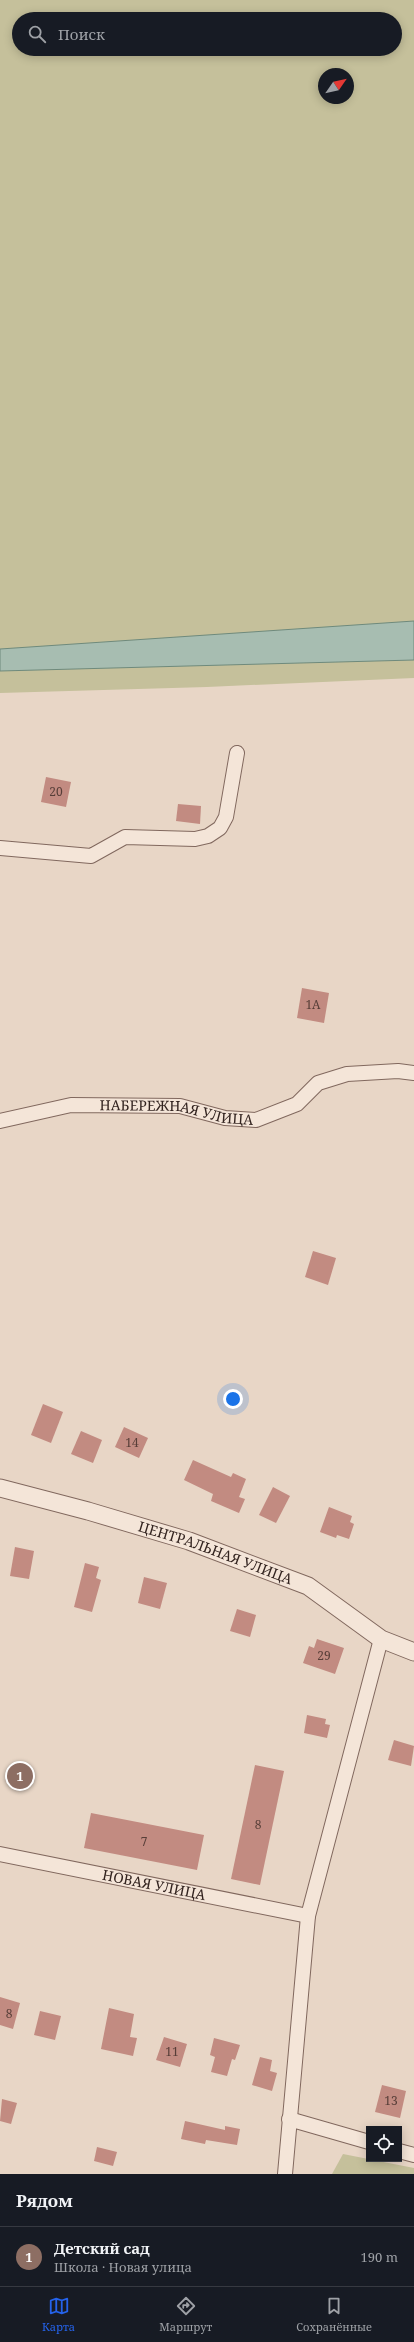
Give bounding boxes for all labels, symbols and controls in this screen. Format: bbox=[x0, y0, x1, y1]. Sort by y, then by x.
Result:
search box bbox=[12, 12, 402, 56]
icon: search bbox=[26, 23, 48, 45]
text: Поиск bbox=[58, 24, 105, 44]
north arrow bbox=[318, 68, 354, 104]
house number: 20 bbox=[49, 783, 63, 800]
house number: 1А bbox=[305, 996, 321, 1013]
street label: НАБЕРЕЖНАЯ УЛИЦА bbox=[100, 1095, 254, 1129]
your location bbox=[223, 1389, 243, 1409]
house number: 14 bbox=[125, 1434, 139, 1451]
street label: ЦЕНТРАЛЬНАЯ УЛИЦА bbox=[136, 1516, 296, 1588]
house number: 29 bbox=[317, 1647, 331, 1664]
pin: 1 bbox=[7, 1761, 33, 1791]
house number: 8 bbox=[255, 1816, 262, 1833]
house number: 7 bbox=[141, 1833, 148, 1850]
street label: НОВАЯ УЛИЦА bbox=[101, 1865, 207, 1904]
house number: 8 bbox=[6, 2005, 13, 2022]
house number: 11 bbox=[165, 2043, 179, 2060]
house number: 13 bbox=[384, 2092, 398, 2109]
map controls bbox=[366, 2126, 402, 2162]
button: locate bbox=[366, 2126, 402, 2162]
text: Рядом bbox=[16, 2189, 73, 2212]
text: Детский сад bbox=[54, 2238, 150, 2258]
text: 1 bbox=[25, 2248, 33, 2266]
text: 190 m bbox=[361, 2248, 398, 2266]
text: Школа · Новая улица bbox=[54, 2258, 192, 2276]
tab: Карта bbox=[42, 2295, 75, 2334]
tab: Маршрут bbox=[159, 2295, 212, 2334]
tab: Сохранённые bbox=[296, 2295, 372, 2334]

